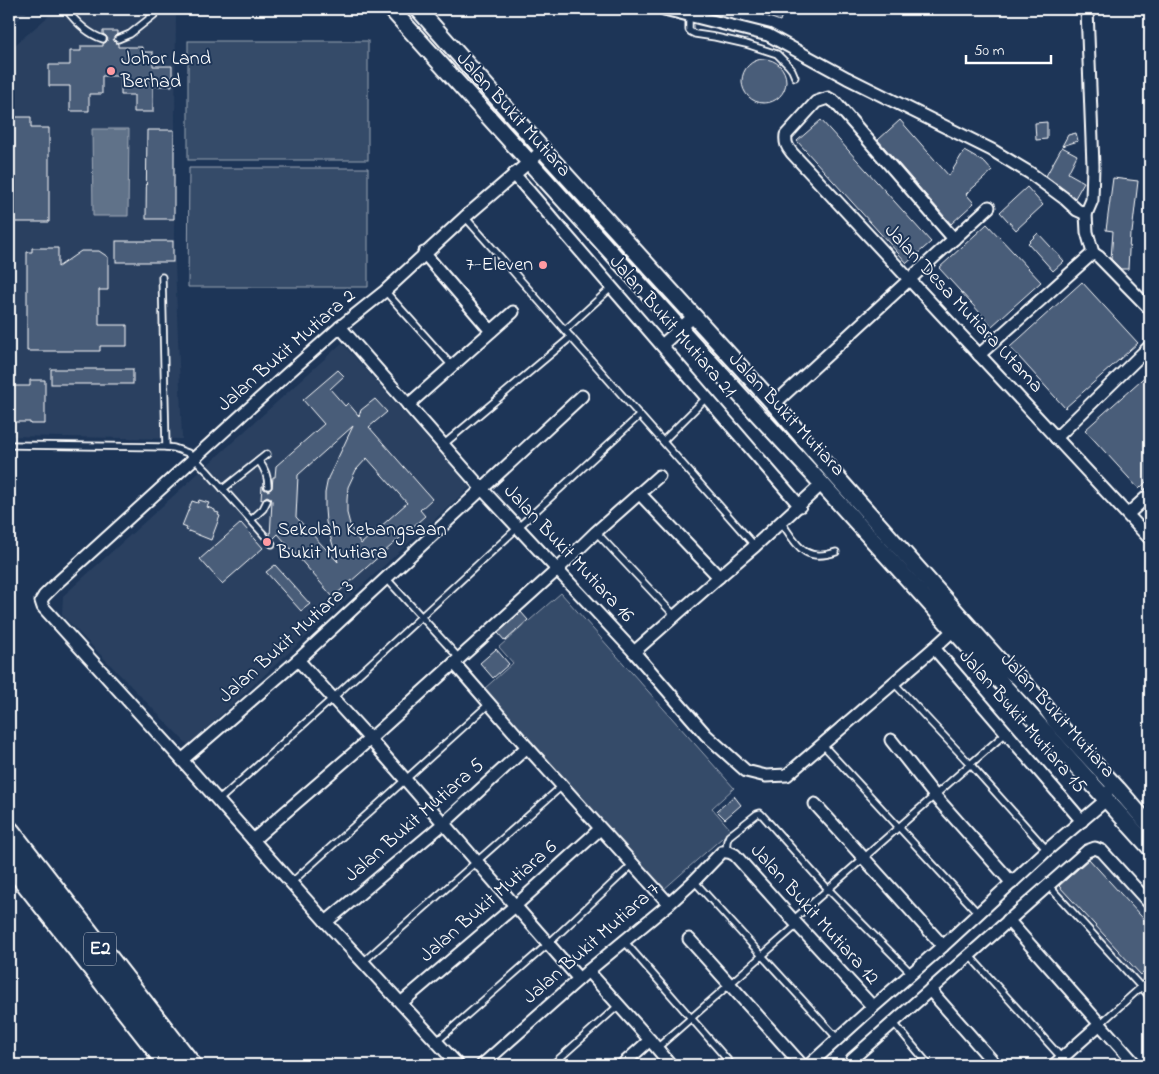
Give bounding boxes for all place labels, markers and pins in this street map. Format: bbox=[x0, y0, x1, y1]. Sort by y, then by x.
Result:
place label: Johor Land Berhad bbox=[120, 45, 211, 97]
marker: Johor Land Berhad bbox=[105, 65, 117, 77]
place label: 7-Eleven bbox=[466, 251, 533, 280]
marker: 7-Eleven bbox=[537, 259, 549, 271]
place label: Sekolah Kebangsaan Bukit Mutiara bbox=[276, 516, 447, 568]
marker: Sekolah Kebangsaan Bukit Mutiara bbox=[261, 536, 273, 548]

